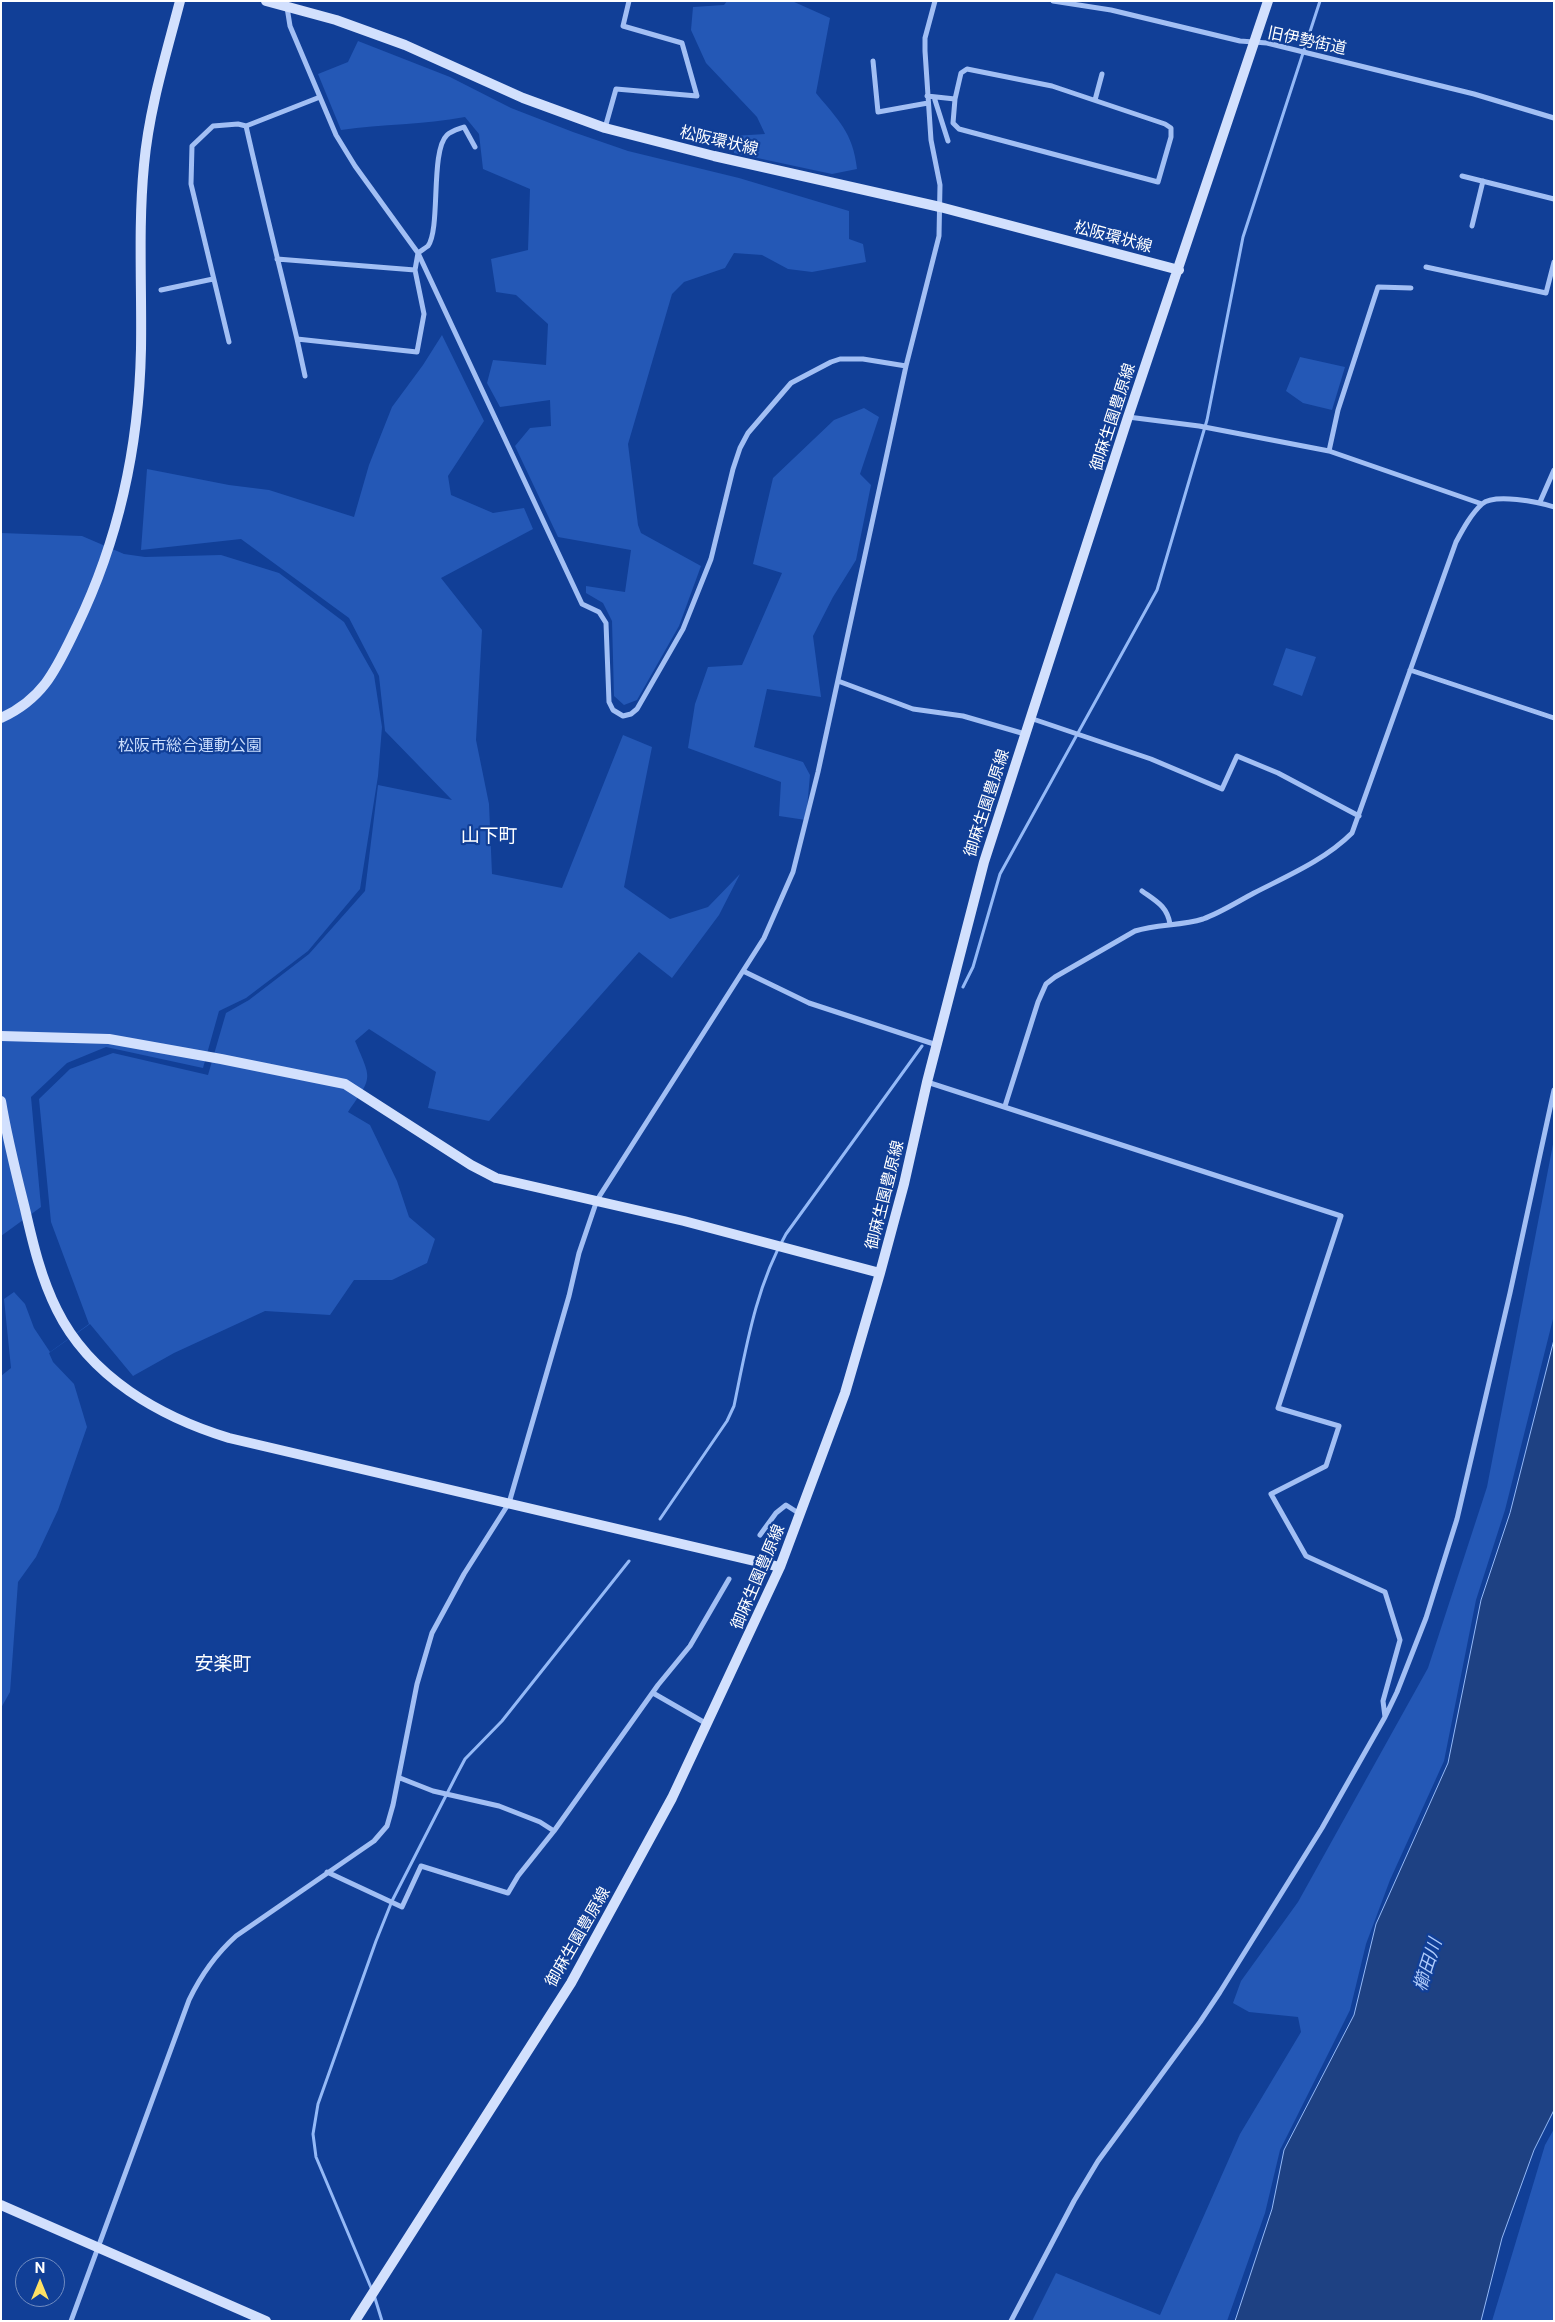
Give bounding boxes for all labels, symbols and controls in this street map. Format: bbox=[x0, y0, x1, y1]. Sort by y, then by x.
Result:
street label: 旧伊勢街道 bbox=[1266, 23, 1348, 59]
street label: 松阪環状線 bbox=[678, 123, 760, 159]
street label: 松阪環状線 bbox=[1072, 217, 1154, 257]
street label: 御麻生園豊原線 bbox=[1087, 361, 1139, 473]
park label: 松阪市総合運動公園 bbox=[118, 736, 262, 756]
street label: 御麻生園豊原線 bbox=[961, 747, 1013, 859]
district label: 山下町 bbox=[461, 825, 517, 847]
street label: 御麻生園豊原線 bbox=[862, 1138, 908, 1252]
street label: 御麻生園豊原線 bbox=[727, 1522, 789, 1632]
district label: 安楽町 bbox=[195, 1653, 251, 1675]
street label: 御麻生園豊原線 bbox=[542, 1884, 614, 1990]
water label: 櫛田川 bbox=[1409, 1936, 1447, 1994]
north arrow bbox=[15, 2257, 65, 2307]
text: N bbox=[35, 2260, 45, 2276]

